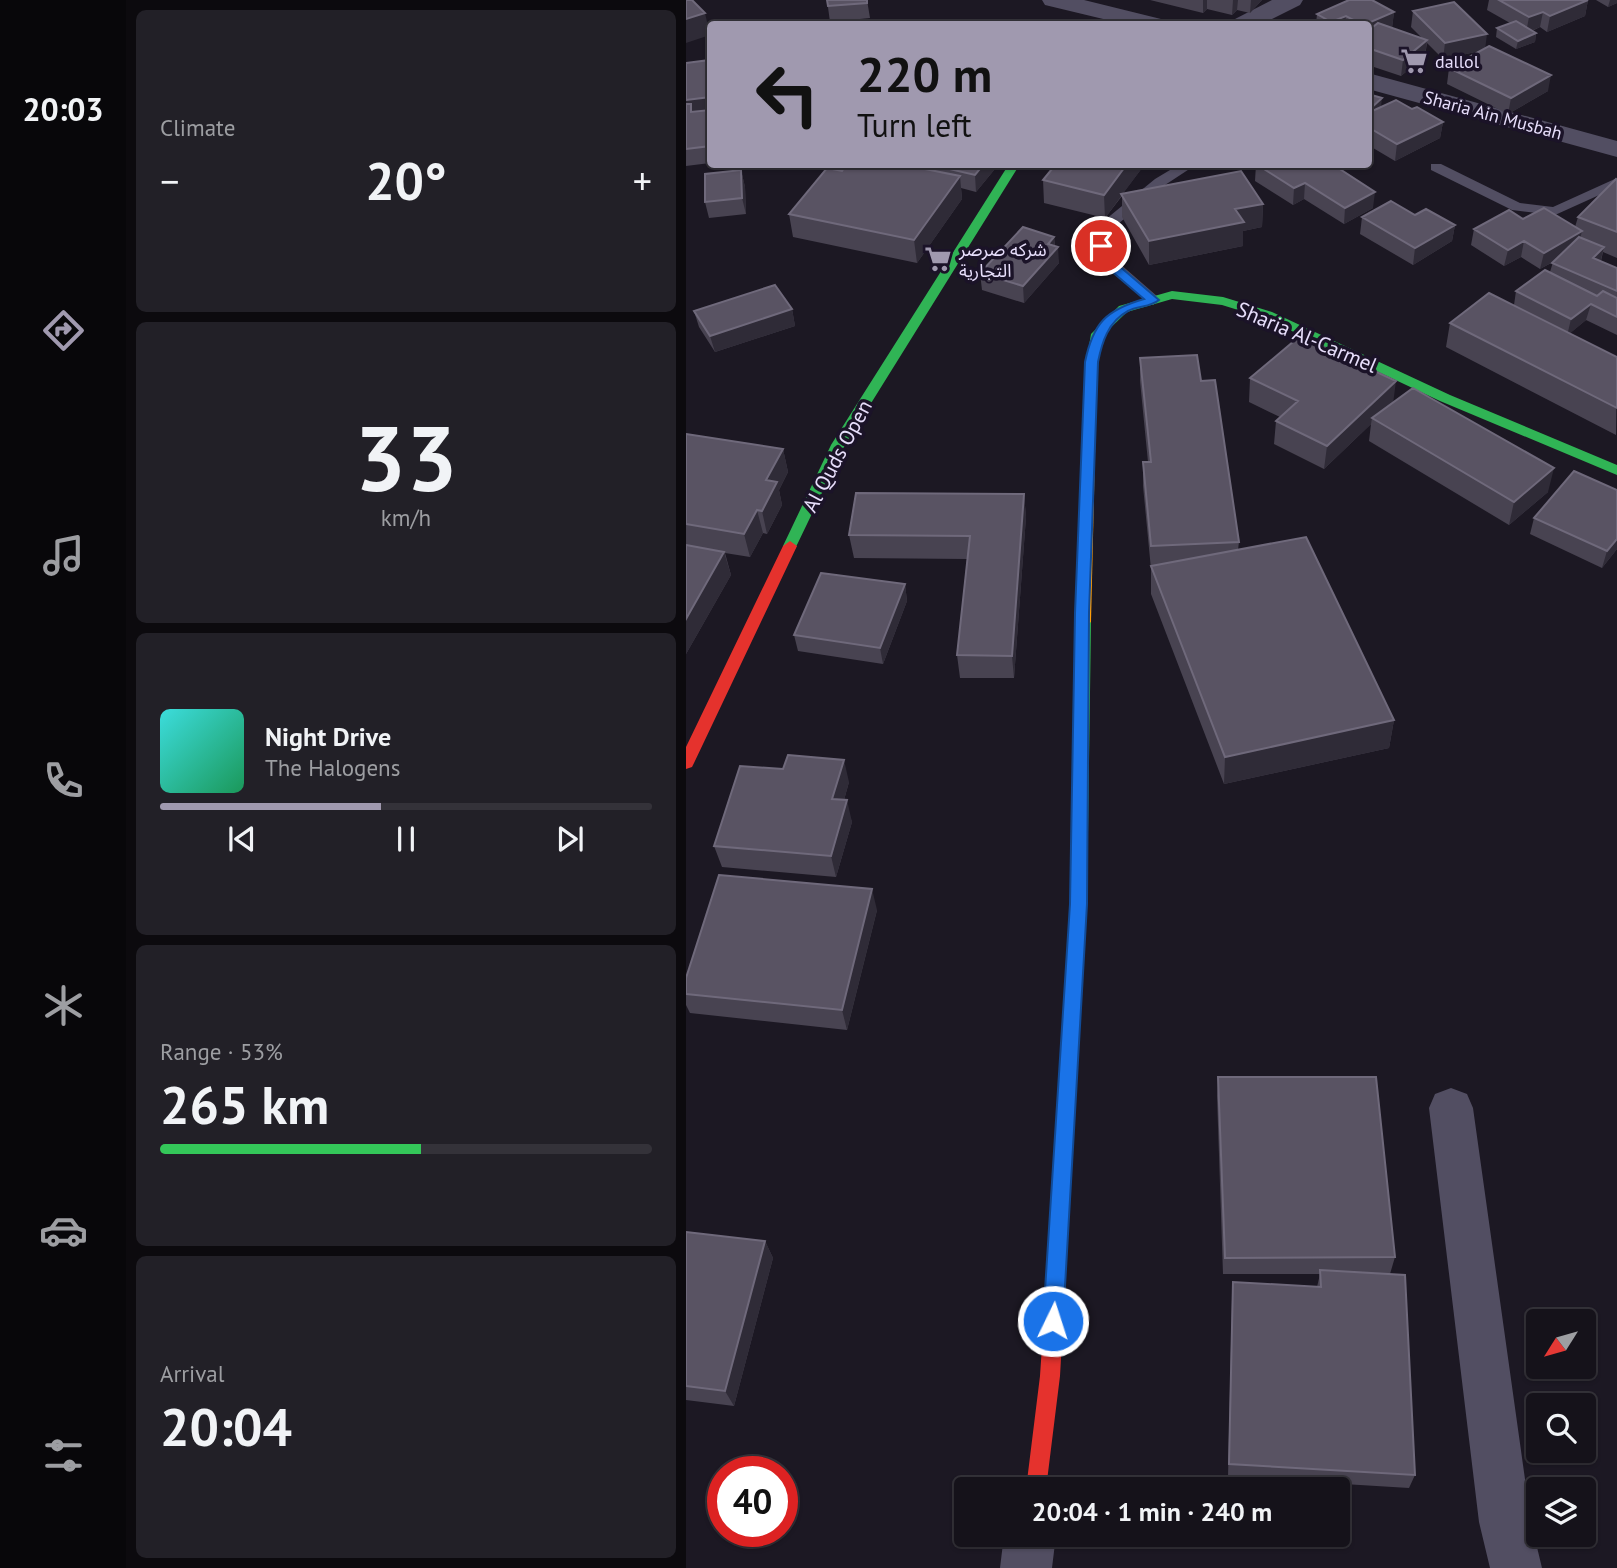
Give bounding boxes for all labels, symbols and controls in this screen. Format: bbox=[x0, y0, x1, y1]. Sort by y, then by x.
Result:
text: 220 m bbox=[857, 42, 992, 106]
supermarket icon: dallol bbox=[1399, 46, 1429, 76]
icon: left bbox=[742, 49, 833, 140]
place label: dallol bbox=[1435, 50, 1480, 73]
street label: Sharia Ain Musbah bbox=[1421, 85, 1565, 145]
text: 20:03 bbox=[22, 88, 104, 130]
text: Turn left bbox=[857, 104, 972, 146]
text: Climate bbox=[160, 113, 235, 142]
text: 20° bbox=[365, 147, 447, 214]
text: − bbox=[160, 156, 179, 205]
text: + bbox=[633, 156, 652, 205]
pin bbox=[1071, 216, 1131, 276]
icon: arrive bbox=[1082, 227, 1120, 265]
place label: شركه صرصر التجارية bbox=[958, 238, 1047, 282]
supermarket icon: شركه صرصر التجارية bbox=[923, 244, 953, 274]
street label: Sharia Al-Carmel bbox=[1233, 295, 1381, 379]
icon: directions bbox=[39, 306, 88, 355]
street label: Al Quds Open bbox=[796, 395, 878, 517]
text: 33 bbox=[354, 398, 458, 516]
text: km/h bbox=[381, 503, 431, 532]
icon: music bbox=[39, 531, 88, 580]
text: Night Drive bbox=[265, 720, 391, 753]
text: The Halogens bbox=[265, 753, 400, 782]
icon: phone bbox=[39, 756, 88, 805]
icon: previous bbox=[223, 820, 261, 858]
icon: pause bbox=[387, 820, 425, 858]
icon: next bbox=[551, 820, 589, 858]
icon: climate bbox=[39, 981, 88, 1030]
text: Range · 53% bbox=[160, 1037, 283, 1066]
text: 265 km bbox=[160, 1071, 329, 1138]
icon: car bbox=[39, 1206, 88, 1255]
position arrow bbox=[1016, 1284, 1090, 1358]
north arrow bbox=[1526, 1309, 1596, 1379]
map controls bbox=[1526, 1309, 1596, 1547]
text: Arrival bbox=[160, 1359, 224, 1388]
text: 20:04 bbox=[160, 1393, 292, 1460]
button: search bbox=[1526, 1393, 1596, 1463]
icon: filters bbox=[39, 1431, 88, 1480]
speed limit sign: 40 bbox=[707, 1456, 798, 1547]
button: layers bbox=[1526, 1477, 1596, 1547]
text: 20:04 · 1 min · 240 m bbox=[1032, 1495, 1272, 1528]

